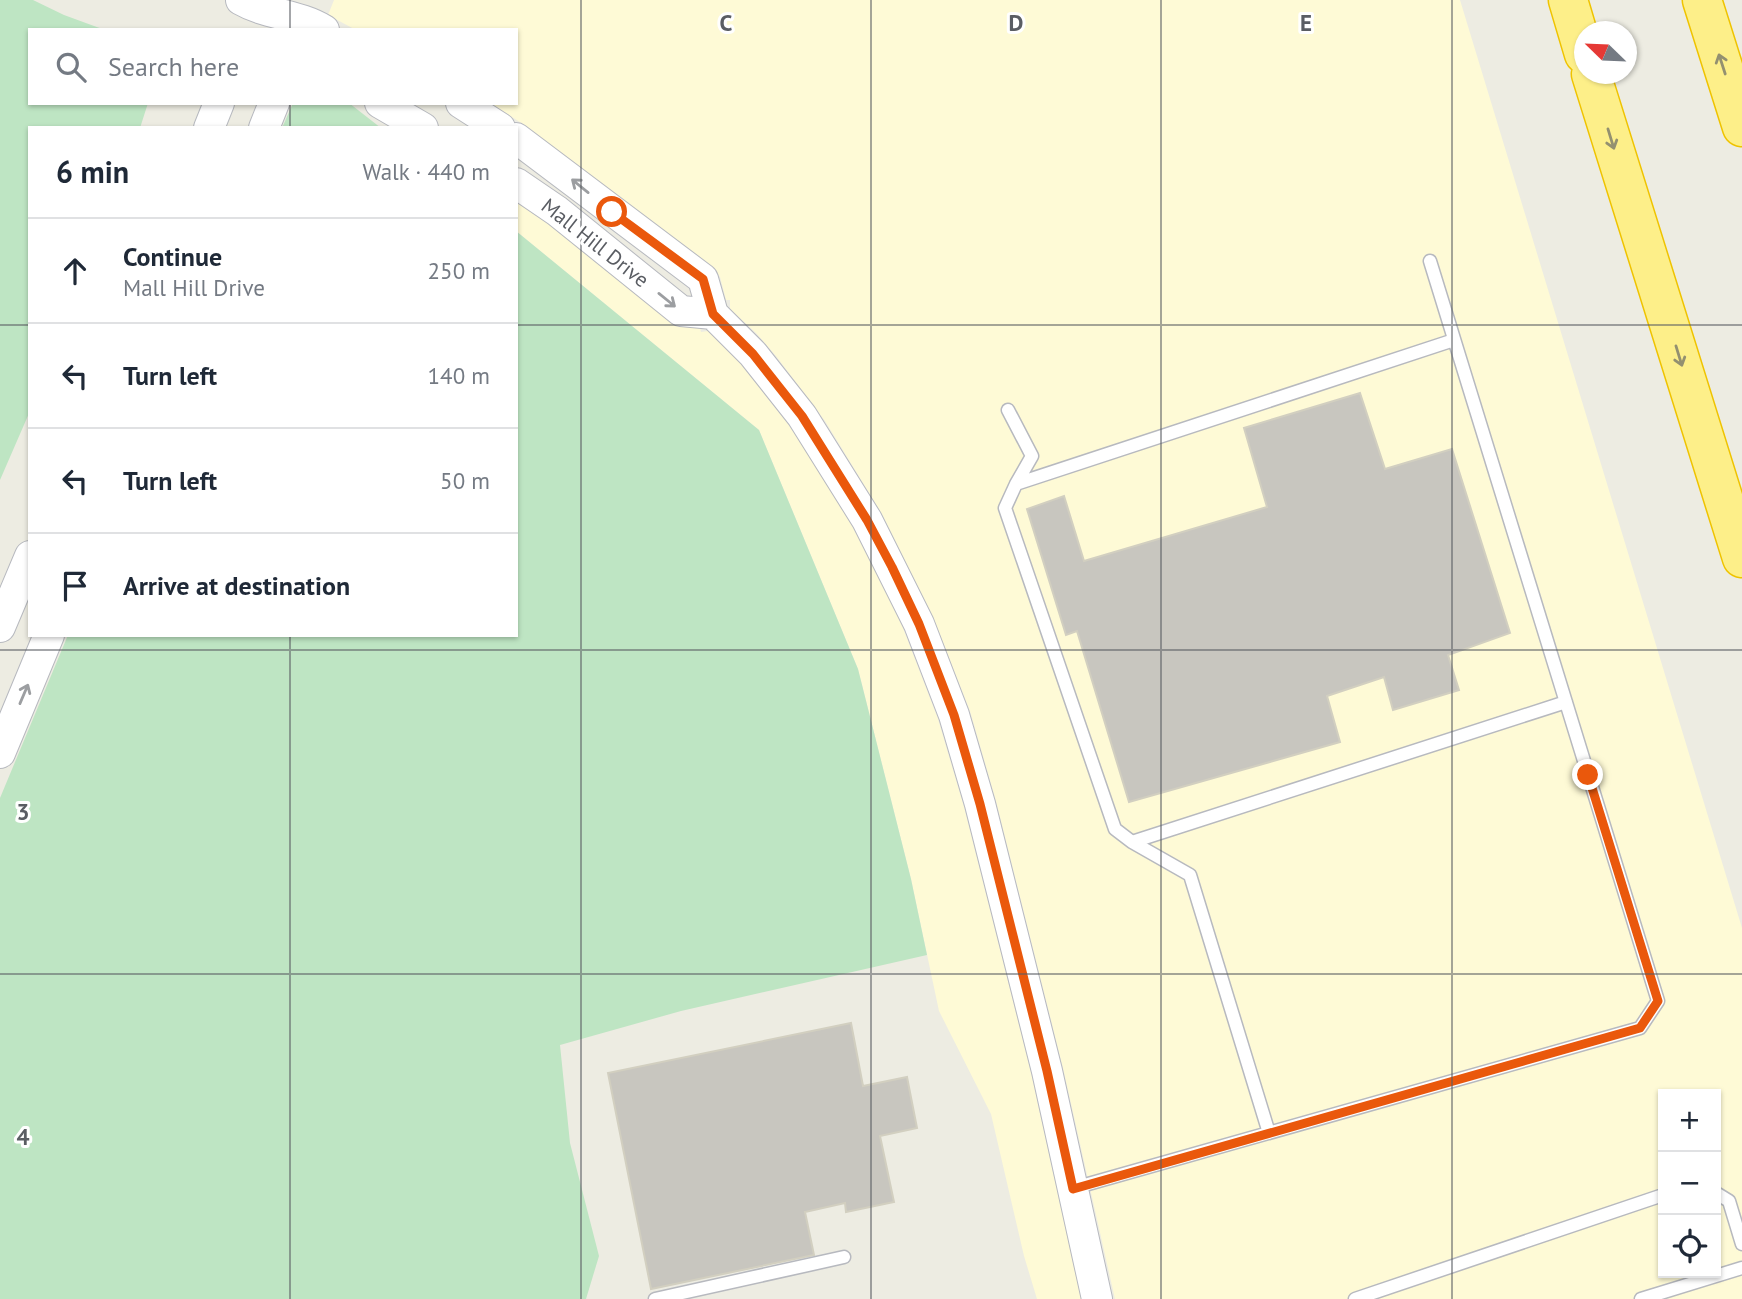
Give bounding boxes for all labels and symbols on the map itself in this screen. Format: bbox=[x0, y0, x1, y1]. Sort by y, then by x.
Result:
text: C bbox=[720, 8, 733, 37]
text: D bbox=[1009, 8, 1023, 37]
text: E bbox=[1300, 8, 1312, 37]
north arrow bbox=[1574, 21, 1637, 84]
one-way arrow bbox=[1715, 53, 1727, 75]
one-way arrow bbox=[1606, 127, 1618, 149]
one-way arrow bbox=[571, 178, 590, 193]
street label: Mall Hill Drive bbox=[536, 192, 655, 293]
route start bbox=[596, 196, 627, 227]
one-way arrow bbox=[658, 292, 676, 307]
one-way arrow bbox=[1673, 344, 1686, 366]
one-way arrow bbox=[19, 684, 32, 705]
route end bbox=[1572, 759, 1603, 790]
text: 3 bbox=[16, 797, 30, 826]
text: 4 bbox=[16, 1122, 30, 1151]

